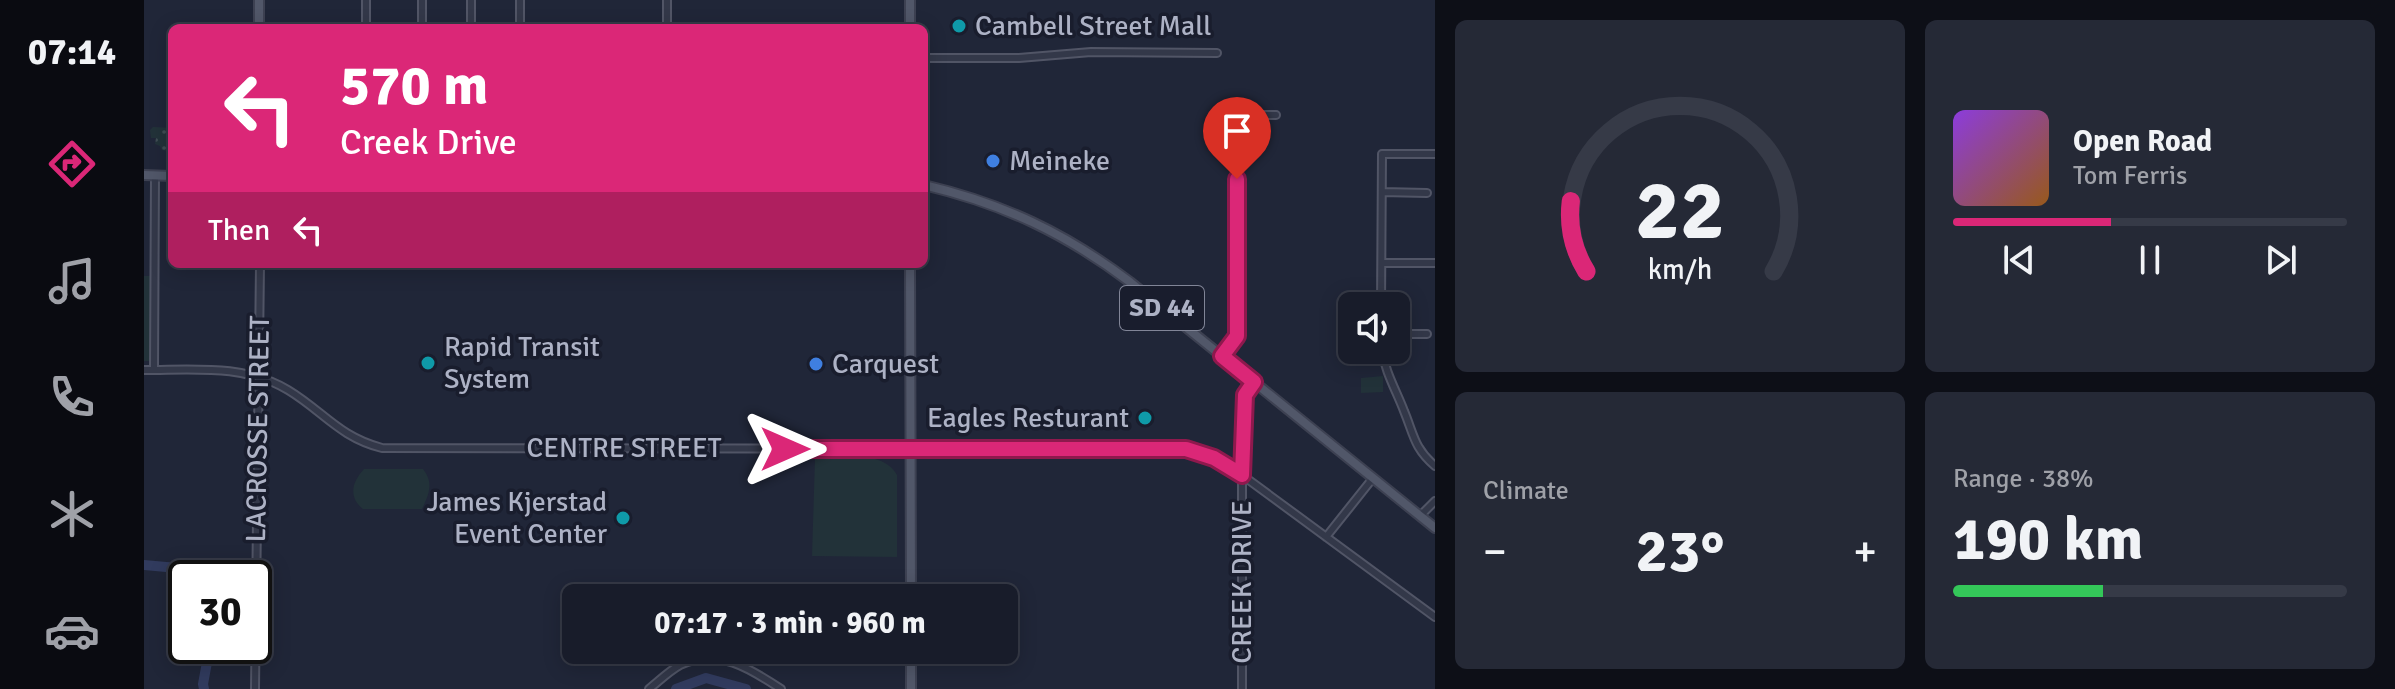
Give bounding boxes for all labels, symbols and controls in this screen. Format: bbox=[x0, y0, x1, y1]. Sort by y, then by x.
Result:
place label: Cambell Street Mall bbox=[975, 9, 1211, 43]
marker: Cambell Street Mall bbox=[950, 17, 968, 35]
text: 07:14 bbox=[28, 30, 116, 75]
text: 570 m bbox=[340, 51, 488, 120]
icon: left bbox=[208, 56, 312, 160]
pin bbox=[1203, 97, 1271, 179]
icon: arrive bbox=[1215, 109, 1259, 153]
text: Creek Drive bbox=[340, 120, 517, 165]
text: Open Road bbox=[2073, 123, 2212, 160]
icon: directions bbox=[44, 136, 100, 192]
place label: Meineke bbox=[1009, 144, 1110, 178]
marker: Meineke bbox=[984, 152, 1002, 170]
text: 22 bbox=[1635, 159, 1725, 261]
text: Tom Ferris bbox=[2073, 160, 2187, 192]
icon: left bbox=[286, 208, 330, 252]
text: Then bbox=[208, 212, 270, 249]
icon: previous bbox=[1997, 238, 2041, 282]
icon: pause bbox=[2128, 238, 2172, 282]
icon: next bbox=[2259, 238, 2303, 282]
text: km/h bbox=[1648, 252, 1712, 287]
icon: music bbox=[44, 253, 100, 309]
road number: SD 44 bbox=[1120, 286, 1204, 330]
map controls bbox=[1338, 292, 1410, 364]
button: sound bbox=[1338, 292, 1410, 364]
street label: LACROSSE STREET bbox=[239, 315, 277, 543]
place label: Rapid Transit System bbox=[444, 330, 600, 396]
place label: Carquest bbox=[832, 347, 939, 381]
marker: Rapid Transit System bbox=[419, 354, 437, 372]
marker: Carquest bbox=[807, 355, 825, 373]
icon: phone bbox=[44, 369, 100, 425]
place label: Eagles Resturant bbox=[927, 401, 1129, 435]
position arrow bbox=[743, 407, 827, 491]
marker: Eagles Resturant bbox=[1136, 409, 1154, 427]
street label: CENTRE STREET bbox=[526, 431, 722, 465]
text: Range · 38% bbox=[1953, 463, 2094, 495]
text: Climate bbox=[1483, 475, 1569, 507]
place label: James Kjerstad Event Center bbox=[426, 485, 608, 551]
icon: climate bbox=[44, 486, 100, 542]
street label: CREEK DRIVE bbox=[1225, 500, 1259, 664]
text: 190 km bbox=[1953, 503, 2143, 577]
marker: James Kjerstad Event Center bbox=[614, 509, 632, 527]
text: 23° bbox=[1636, 515, 1724, 589]
text: − bbox=[1483, 525, 1507, 579]
text: + bbox=[1853, 525, 1877, 579]
speed limit sign: 30 bbox=[168, 560, 272, 664]
icon: car bbox=[44, 603, 100, 659]
text: 07:17 · 3 min · 960 m bbox=[654, 605, 926, 642]

